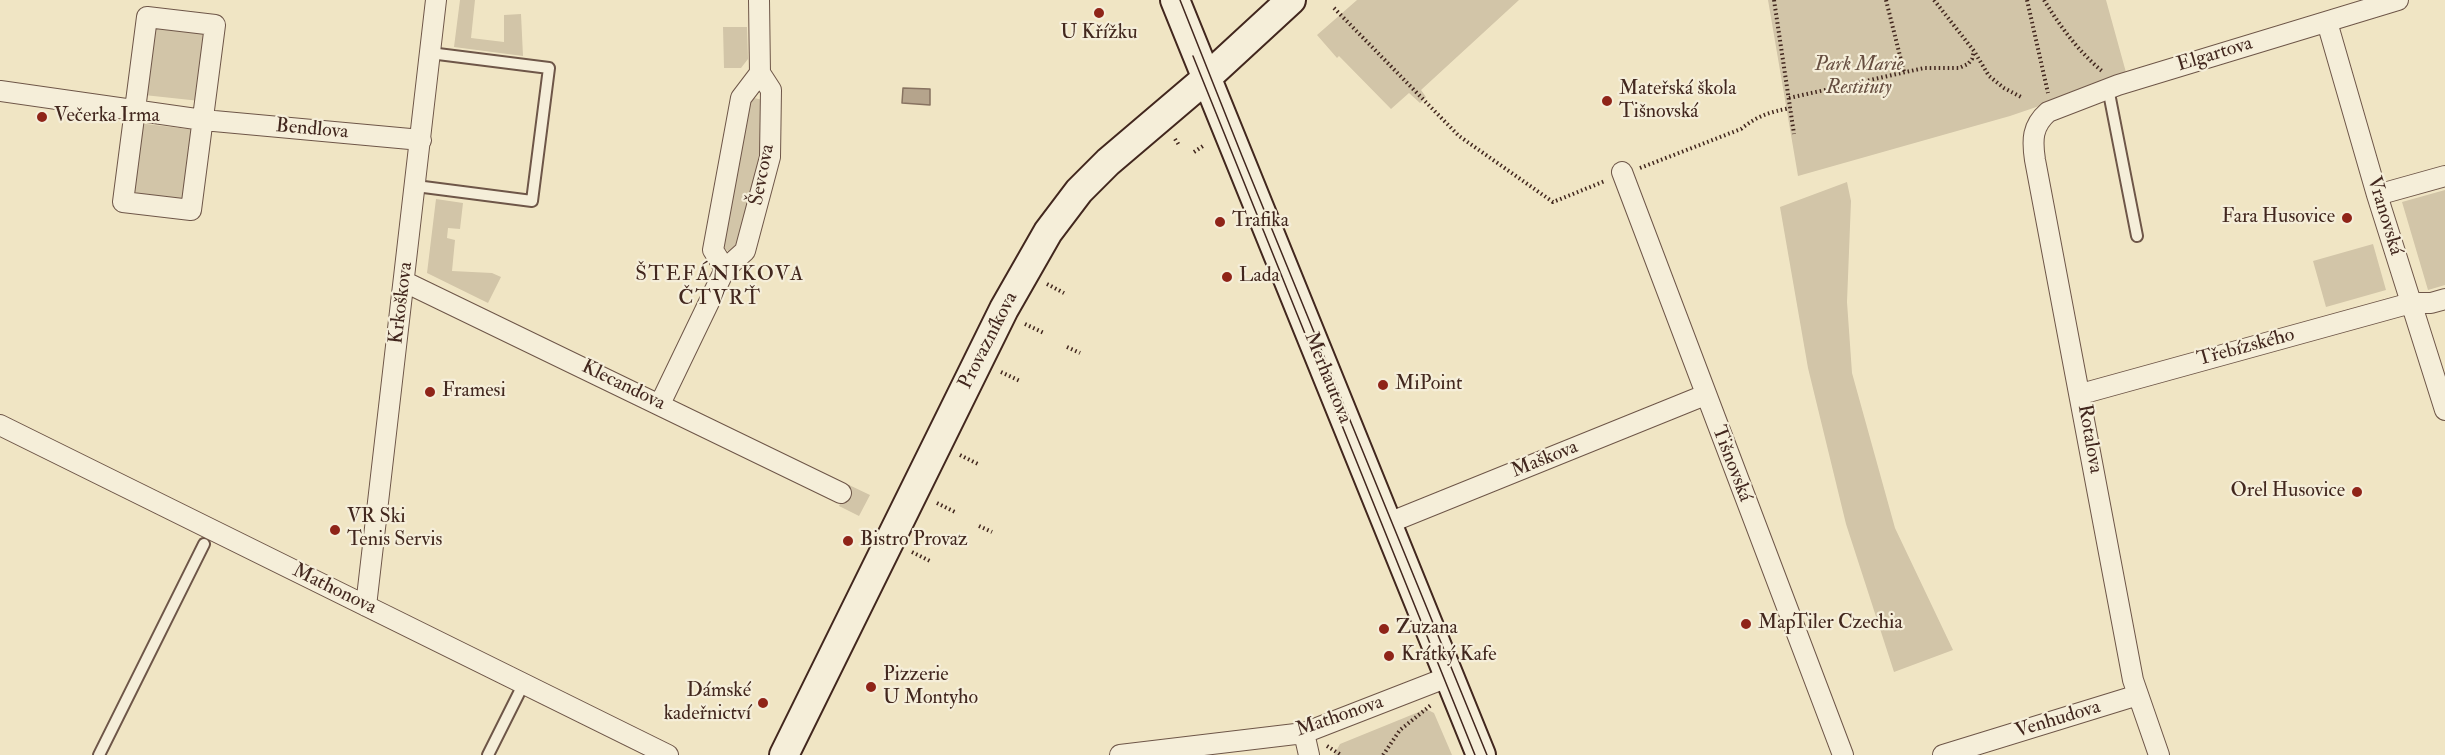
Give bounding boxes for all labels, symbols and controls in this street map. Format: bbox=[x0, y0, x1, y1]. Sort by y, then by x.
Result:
marker: U Křížku bbox=[1092, 6, 1106, 20]
place label: U Křížku bbox=[1060, 22, 1138, 46]
street label: Elgartova bbox=[2174, 32, 2256, 78]
park label: Park Marie Restituty bbox=[1815, 54, 1903, 101]
place label: Mateřská škola Tišnovská bbox=[1619, 78, 1736, 125]
marker: Mateřská škola Tišnovská bbox=[1600, 94, 1614, 108]
place label: Večerka Irma bbox=[54, 105, 160, 129]
marker: Večerka Irma bbox=[35, 110, 49, 124]
street label: Bendlova bbox=[275, 115, 349, 145]
street label: Ševcova bbox=[745, 142, 781, 208]
street label: Vranovská bbox=[2361, 174, 2407, 258]
place label: Fara Husovice bbox=[2222, 206, 2335, 230]
place label: Trafika bbox=[1232, 210, 1289, 234]
marker: Fara Husovice bbox=[2340, 211, 2354, 225]
marker: Trafika bbox=[1213, 215, 1227, 229]
street label: Krkoškova bbox=[385, 261, 419, 345]
district label: ŠTEFÁNIKOVA ČTVRŤ bbox=[635, 262, 805, 312]
place label: Lada bbox=[1239, 265, 1280, 289]
marker: Lada bbox=[1220, 270, 1234, 284]
street label: Provazníkova bbox=[954, 288, 1024, 394]
street label: Třebízského bbox=[2195, 323, 2297, 373]
street label: Merhautova bbox=[1298, 329, 1356, 427]
street label: Klecandova bbox=[577, 355, 669, 417]
place label: MiPoint bbox=[1395, 373, 1462, 397]
marker: MiPoint bbox=[1376, 378, 1390, 392]
place label: Framesi bbox=[442, 380, 506, 404]
marker: Framesi bbox=[423, 385, 437, 399]
street label: Rotalova bbox=[2071, 403, 2107, 475]
street label: Tišnovská bbox=[1706, 423, 1756, 505]
street label: Maškova bbox=[1508, 436, 1582, 484]
place label: Orel Husovice bbox=[2230, 480, 2345, 504]
marker: Orel Husovice bbox=[2350, 485, 2364, 499]
place label: VR Ski Tenis Servis bbox=[347, 506, 442, 553]
marker: VR Ski Tenis Servis bbox=[328, 523, 342, 537]
place label: Bistro Provaz bbox=[860, 529, 968, 553]
marker: Bistro Provaz bbox=[841, 534, 855, 548]
street label: Mathonova bbox=[288, 559, 380, 621]
place label: MapTiler Czechia bbox=[1758, 612, 1903, 636]
place label: Zuzana bbox=[1396, 617, 1458, 641]
marker: MapTiler Czechia bbox=[1739, 617, 1753, 631]
marker: Zuzana bbox=[1377, 622, 1391, 636]
place label: Krátký Kafe bbox=[1401, 644, 1497, 668]
marker: Krátký Kafe bbox=[1382, 649, 1396, 663]
place label: Pizzerie U Montyho bbox=[883, 664, 978, 711]
place label: Dámské kadeřnictví bbox=[664, 680, 751, 727]
marker: Pizzerie U Montyho bbox=[864, 680, 878, 694]
street label: Mathonova bbox=[1293, 691, 1387, 743]
marker: Dámské kadeřnictví bbox=[756, 696, 770, 710]
street label: Venhudova bbox=[2012, 696, 2104, 744]

